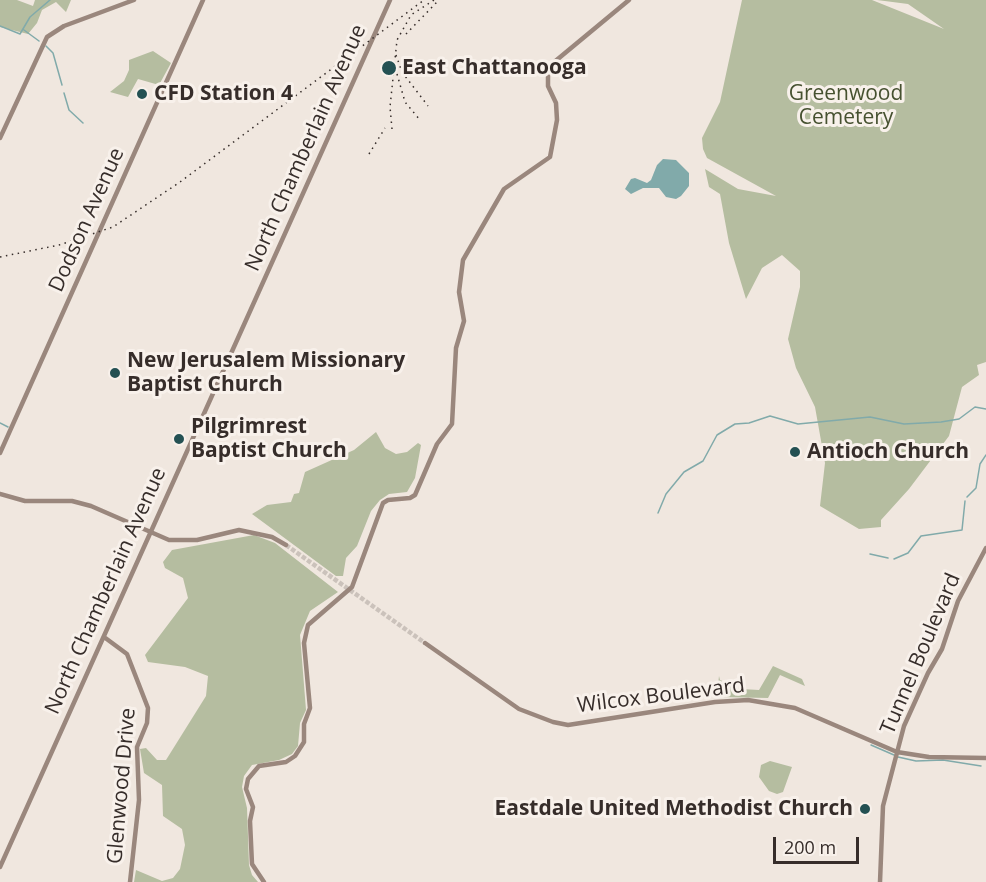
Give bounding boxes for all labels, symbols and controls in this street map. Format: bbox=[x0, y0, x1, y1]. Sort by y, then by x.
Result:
street label: North Chamberlain Avenue bbox=[240, 21, 372, 275]
place label: East Chattanooga bbox=[402, 55, 587, 81]
marker: East Chattanooga bbox=[380, 59, 398, 77]
place label: CFD Station 4 bbox=[154, 81, 293, 107]
park label: Greenwood Cemetery bbox=[789, 81, 903, 131]
marker: CFD Station 4 bbox=[135, 87, 149, 101]
street label: Dodson Avenue bbox=[44, 144, 130, 296]
place label: New Jerusalem Missionary Baptist Church bbox=[127, 348, 405, 398]
marker: New Jerusalem Missionary Baptist Church bbox=[108, 366, 122, 380]
place label: Pilgrimrest Baptist Church bbox=[191, 414, 347, 464]
marker: Pilgrimrest Baptist Church bbox=[172, 432, 186, 446]
place label: Antioch Church bbox=[807, 439, 969, 465]
marker: Antioch Church bbox=[788, 445, 802, 459]
street label: North Chamberlain Avenue bbox=[40, 464, 172, 718]
street label: Tunnel Boulevard bbox=[876, 570, 966, 738]
street label: Wilcox Boulevard bbox=[576, 673, 746, 719]
street label: Glenwood Drive bbox=[103, 707, 141, 865]
place label: Eastdale United Methodist Church bbox=[494, 796, 853, 822]
marker: Eastdale United Methodist Church bbox=[858, 802, 872, 816]
scale bar bbox=[776, 825, 862, 863]
text: 200 m bbox=[784, 835, 836, 859]

